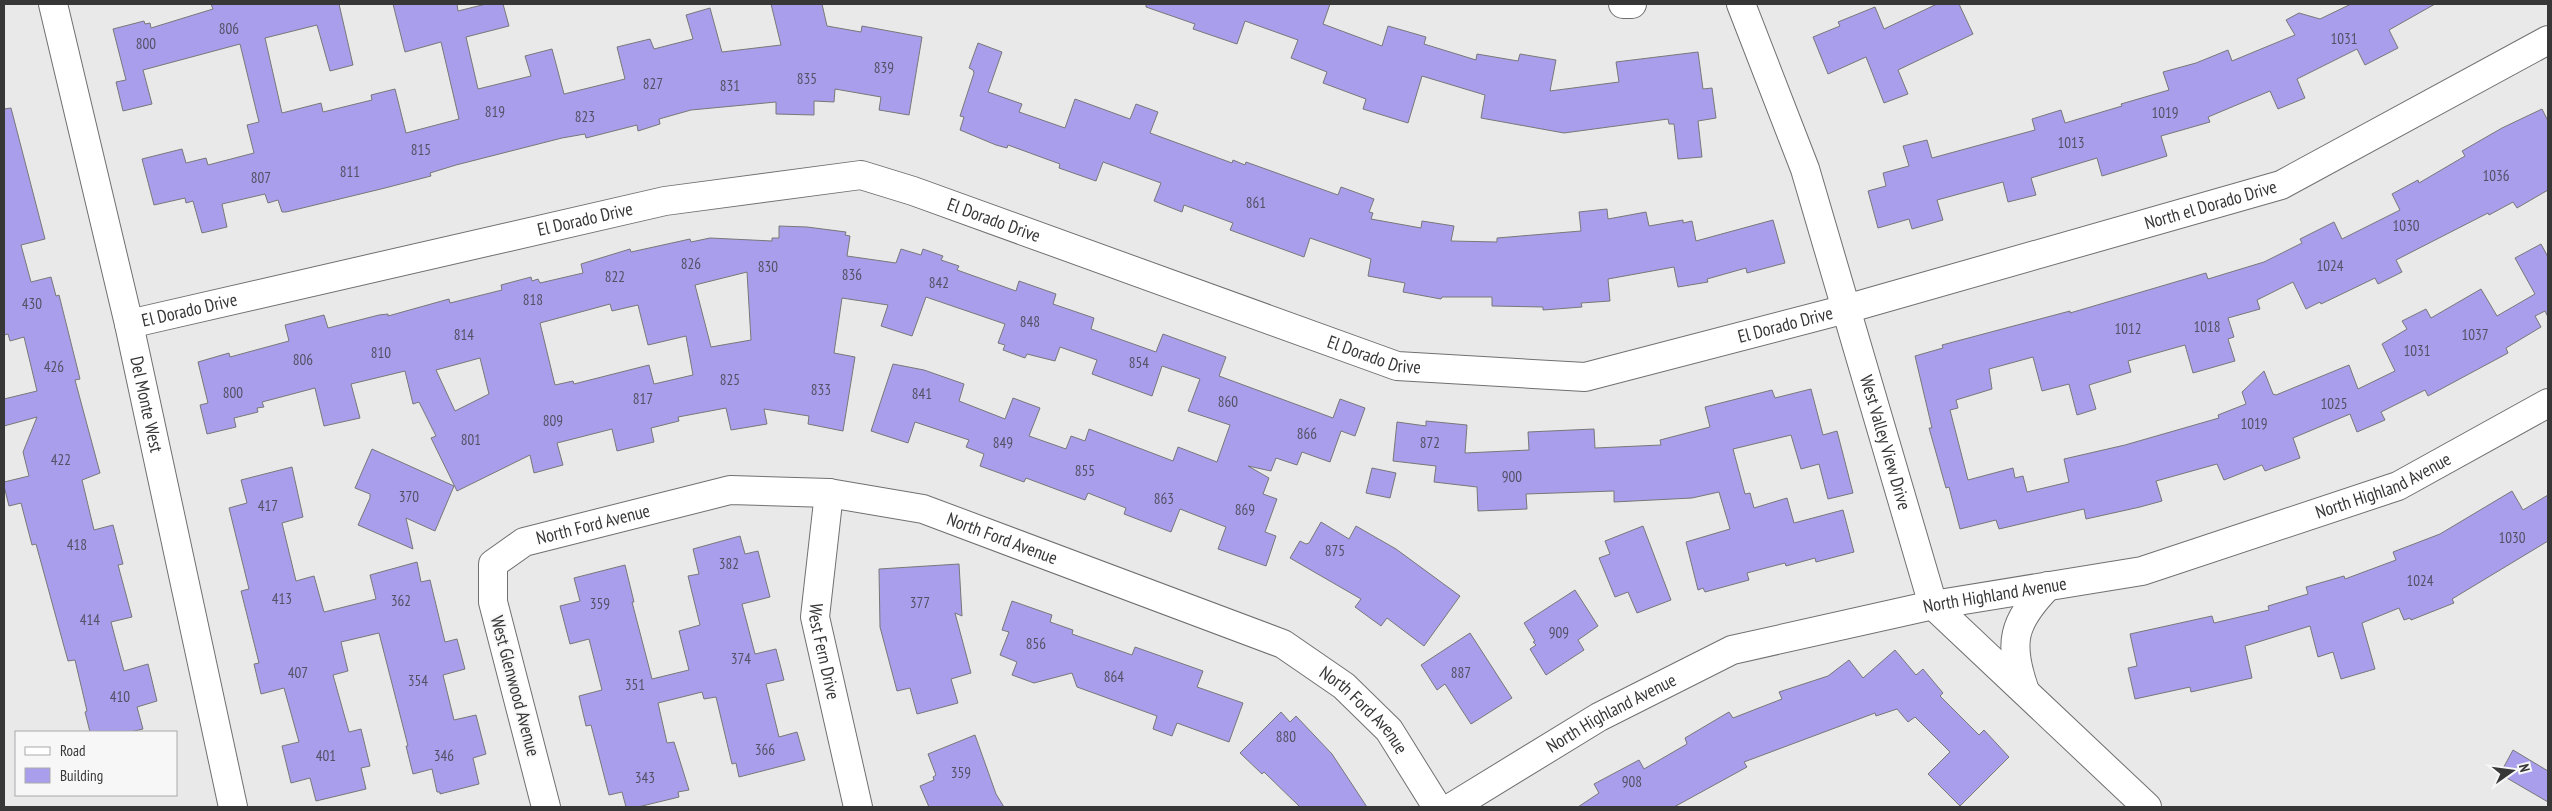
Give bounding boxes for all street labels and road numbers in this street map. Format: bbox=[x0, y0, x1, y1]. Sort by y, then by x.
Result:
street label: North el Dorado Drive bbox=[2142, 175, 2279, 234]
street label: El Dorado Drive bbox=[944, 192, 1044, 247]
street label: El Dorado Drive bbox=[535, 197, 635, 241]
street label: El Dorado Drive bbox=[139, 288, 239, 332]
street label: El Dorado Drive bbox=[1735, 301, 1835, 348]
street label: El Dorado Drive bbox=[1324, 330, 1422, 378]
street label: Del Monte West bbox=[125, 354, 168, 454]
street label: West Valley View Drive bbox=[1855, 372, 1916, 513]
street label: North Highland Avenue bbox=[2312, 447, 2455, 524]
street label: North Ford Avenue bbox=[534, 499, 652, 549]
street label: North Ford Avenue bbox=[944, 507, 1061, 569]
street label: North Highland Avenue bbox=[1921, 571, 2068, 618]
street label: West Fern Drive bbox=[804, 602, 845, 702]
street label: West Glenwood Avenue bbox=[486, 613, 545, 759]
street label: North Ford Avenue bbox=[1315, 661, 1413, 758]
street label: North Highland Avenue bbox=[1542, 668, 1680, 758]

